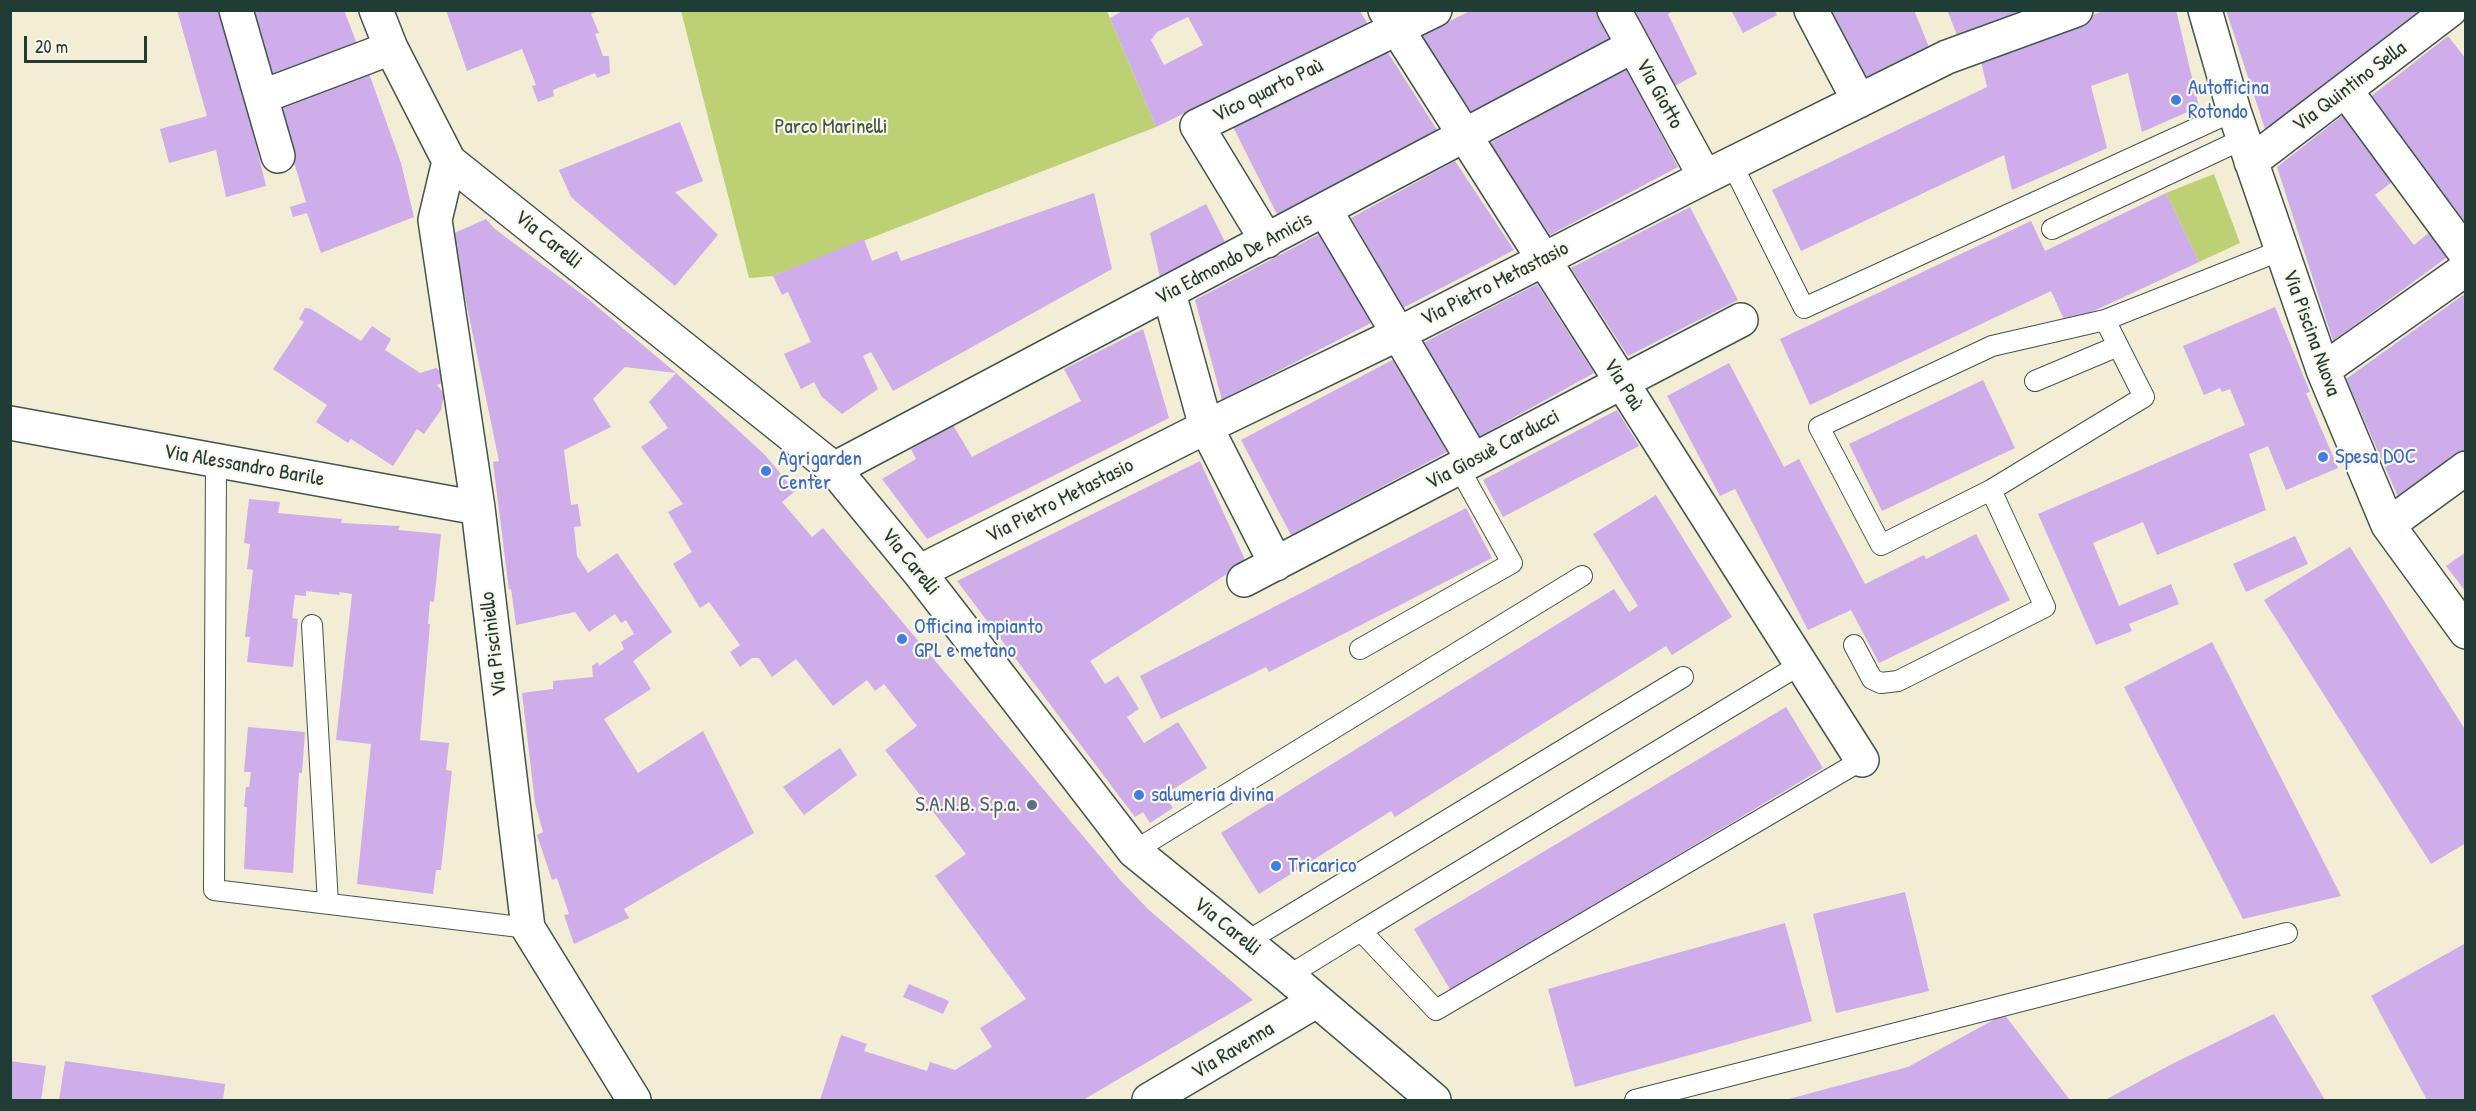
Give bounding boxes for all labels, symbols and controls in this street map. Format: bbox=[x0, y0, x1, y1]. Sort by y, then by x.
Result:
scale bar bbox=[27, 24, 150, 62]
text: 20 m bbox=[35, 34, 68, 59]
street label: Via Quintino Sella bbox=[2288, 36, 2412, 138]
street label: Vico quarto Paù bbox=[1209, 53, 1327, 129]
street label: Via Giotto bbox=[1630, 55, 1688, 133]
place label: Autofficina Rotondo bbox=[2188, 75, 2269, 125]
marker: Autofficina Rotondo bbox=[2169, 93, 2183, 107]
park label: Parco Marinelli bbox=[775, 114, 887, 140]
street label: Via Carelli bbox=[509, 205, 587, 275]
street label: Via Edmondo De Amicis bbox=[1151, 207, 1317, 311]
street label: Via Pietro Metastasio bbox=[1417, 236, 1573, 332]
street label: Via Piscina Nuova bbox=[2276, 266, 2346, 400]
street label: Via Paù bbox=[1597, 354, 1649, 416]
street label: Via Giosuè Carducci bbox=[1422, 404, 1564, 496]
street label: Via Alessandro Barile bbox=[162, 439, 326, 493]
place label: Spesa DOC bbox=[2335, 444, 2416, 470]
place label: Agrigarden Center bbox=[778, 446, 862, 496]
marker: Spesa DOC bbox=[2316, 450, 2330, 464]
street label: Via Pietro Metastasio bbox=[982, 453, 1138, 549]
marker: Agrigarden Center bbox=[759, 464, 773, 478]
street label: Via Carelli bbox=[875, 523, 945, 601]
street label: Via Pisciniello bbox=[475, 590, 513, 698]
place label: Officina impianto GPL e metano bbox=[914, 614, 1043, 664]
marker: Officina impianto GPL e metano bbox=[895, 632, 909, 646]
place label: salumeria divina bbox=[1151, 782, 1274, 808]
marker: salumeria divina bbox=[1132, 788, 1146, 802]
place label: S.A.N.B. S.p.a. bbox=[915, 792, 1020, 818]
marker: S.A.N.B. S.p.a. bbox=[1025, 798, 1039, 812]
place label: Tricarico bbox=[1288, 853, 1356, 879]
marker: Tricarico bbox=[1269, 859, 1283, 873]
street label: Via Carelli bbox=[1188, 892, 1266, 962]
street label: Via Ravenna bbox=[1187, 1017, 1279, 1085]

